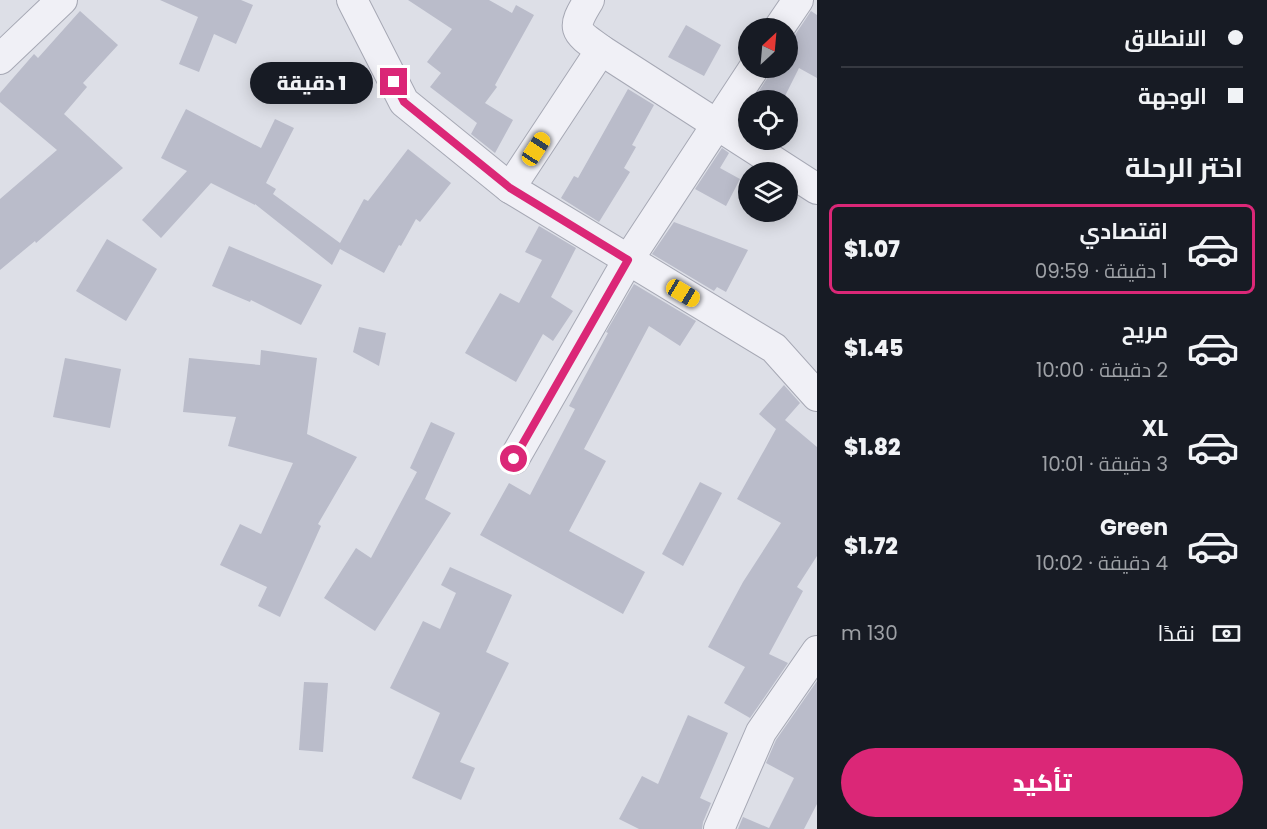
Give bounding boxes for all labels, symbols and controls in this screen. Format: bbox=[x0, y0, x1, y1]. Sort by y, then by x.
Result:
north arrow bbox=[738, 18, 798, 78]
map controls bbox=[738, 18, 798, 222]
text: الانطلاق bbox=[1124, 23, 1207, 54]
callout: 1 دقيقة bbox=[250, 61, 373, 103]
route end bbox=[380, 68, 407, 95]
text: 1 دقيقة bbox=[277, 69, 346, 97]
text: الوجهة bbox=[1138, 81, 1207, 112]
button: locate bbox=[738, 90, 798, 150]
car bbox=[519, 129, 553, 169]
text: اختر الرحلة bbox=[1125, 149, 1243, 186]
button: layers bbox=[738, 162, 798, 222]
text: اقتصادي bbox=[1079, 216, 1168, 247]
icon: car bbox=[1186, 222, 1240, 276]
text: $1.07 bbox=[844, 234, 900, 265]
text: 1 دقيقة · 09:59 bbox=[1035, 257, 1168, 285]
car bbox=[663, 276, 703, 310]
text: مريح bbox=[1122, 315, 1168, 346]
icon: car bbox=[1186, 321, 1240, 375]
text: $1.45 bbox=[844, 333, 903, 364]
text: 2 دقيقة · 10:00 bbox=[1036, 356, 1168, 384]
text: XL bbox=[1142, 413, 1168, 444]
icon: car bbox=[1186, 420, 1240, 474]
text: $1.82 bbox=[844, 432, 901, 463]
route start bbox=[500, 445, 527, 472]
text: 3 دقيقة · 10:01 bbox=[1042, 450, 1168, 478]
text: Green bbox=[1100, 512, 1168, 543]
icon: car bbox=[1186, 519, 1240, 573]
text: $1.72 bbox=[844, 531, 898, 562]
text: 4 دقيقة · 10:02 bbox=[1036, 549, 1168, 577]
icon: cash bbox=[1210, 617, 1243, 650]
text: نقدًا bbox=[1157, 618, 1195, 649]
text: 130 m bbox=[841, 619, 898, 647]
button: تأكيد bbox=[841, 748, 1243, 817]

